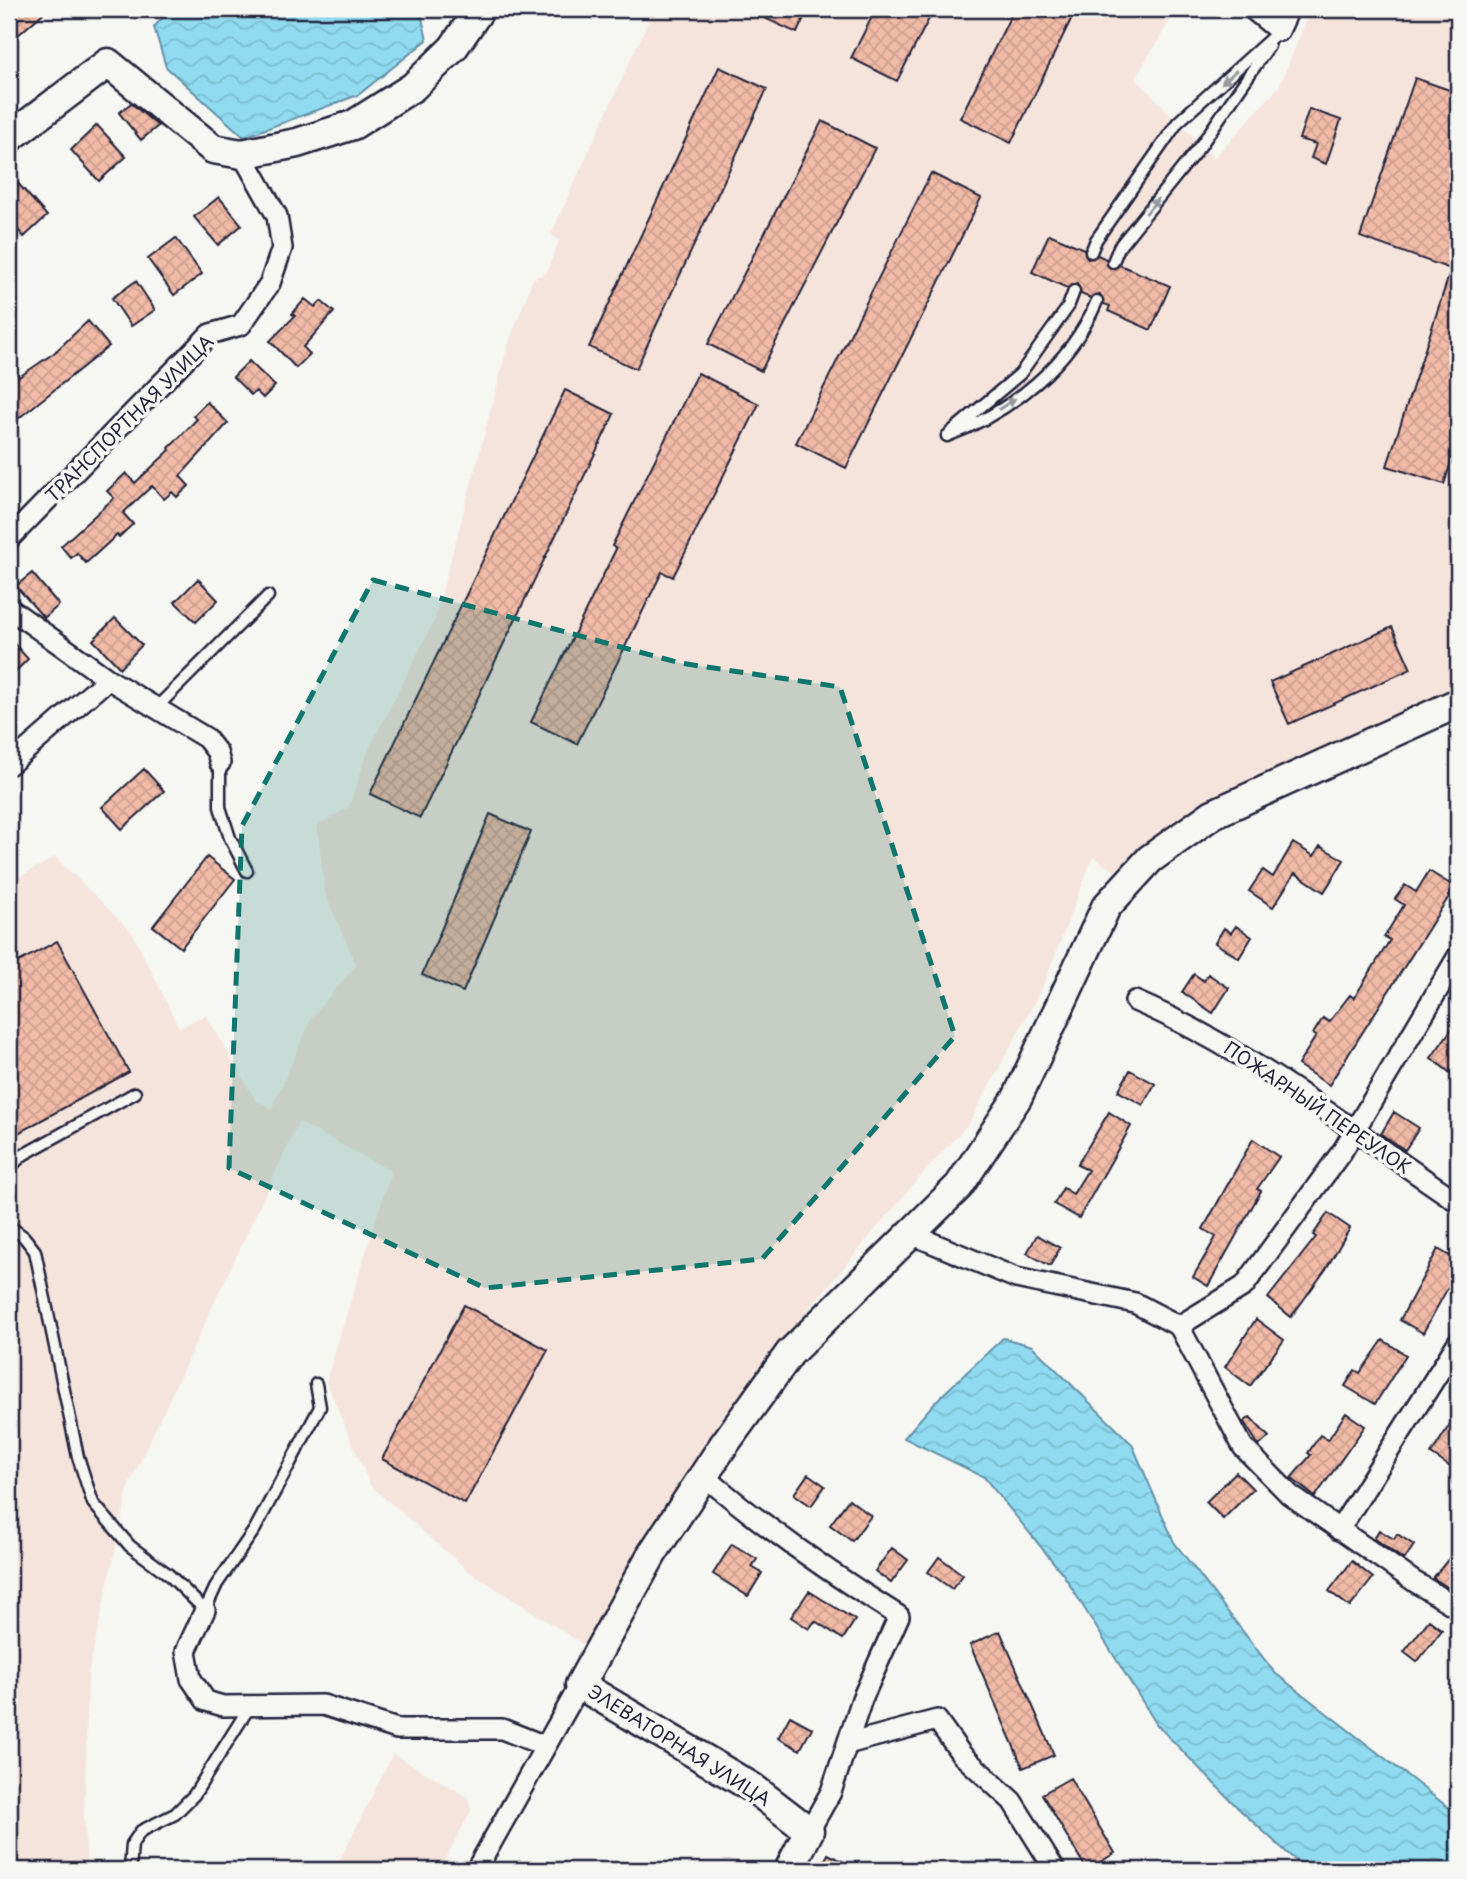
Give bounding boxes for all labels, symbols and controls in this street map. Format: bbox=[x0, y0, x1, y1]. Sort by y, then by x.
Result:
one-way arrow bbox=[1220, 69, 1238, 85]
one-way arrow bbox=[1144, 198, 1159, 215]
street label: ТРАНСПОРТНАЯ УЛИЦА bbox=[39, 328, 219, 508]
one-way arrow bbox=[997, 398, 1017, 411]
street label: ПОЖАРНЫЙ ПЕРЕУЛОК bbox=[1219, 1034, 1417, 1179]
street label: ЭЛЕВАТОРНАЯ УЛИЦА bbox=[583, 1677, 776, 1812]

